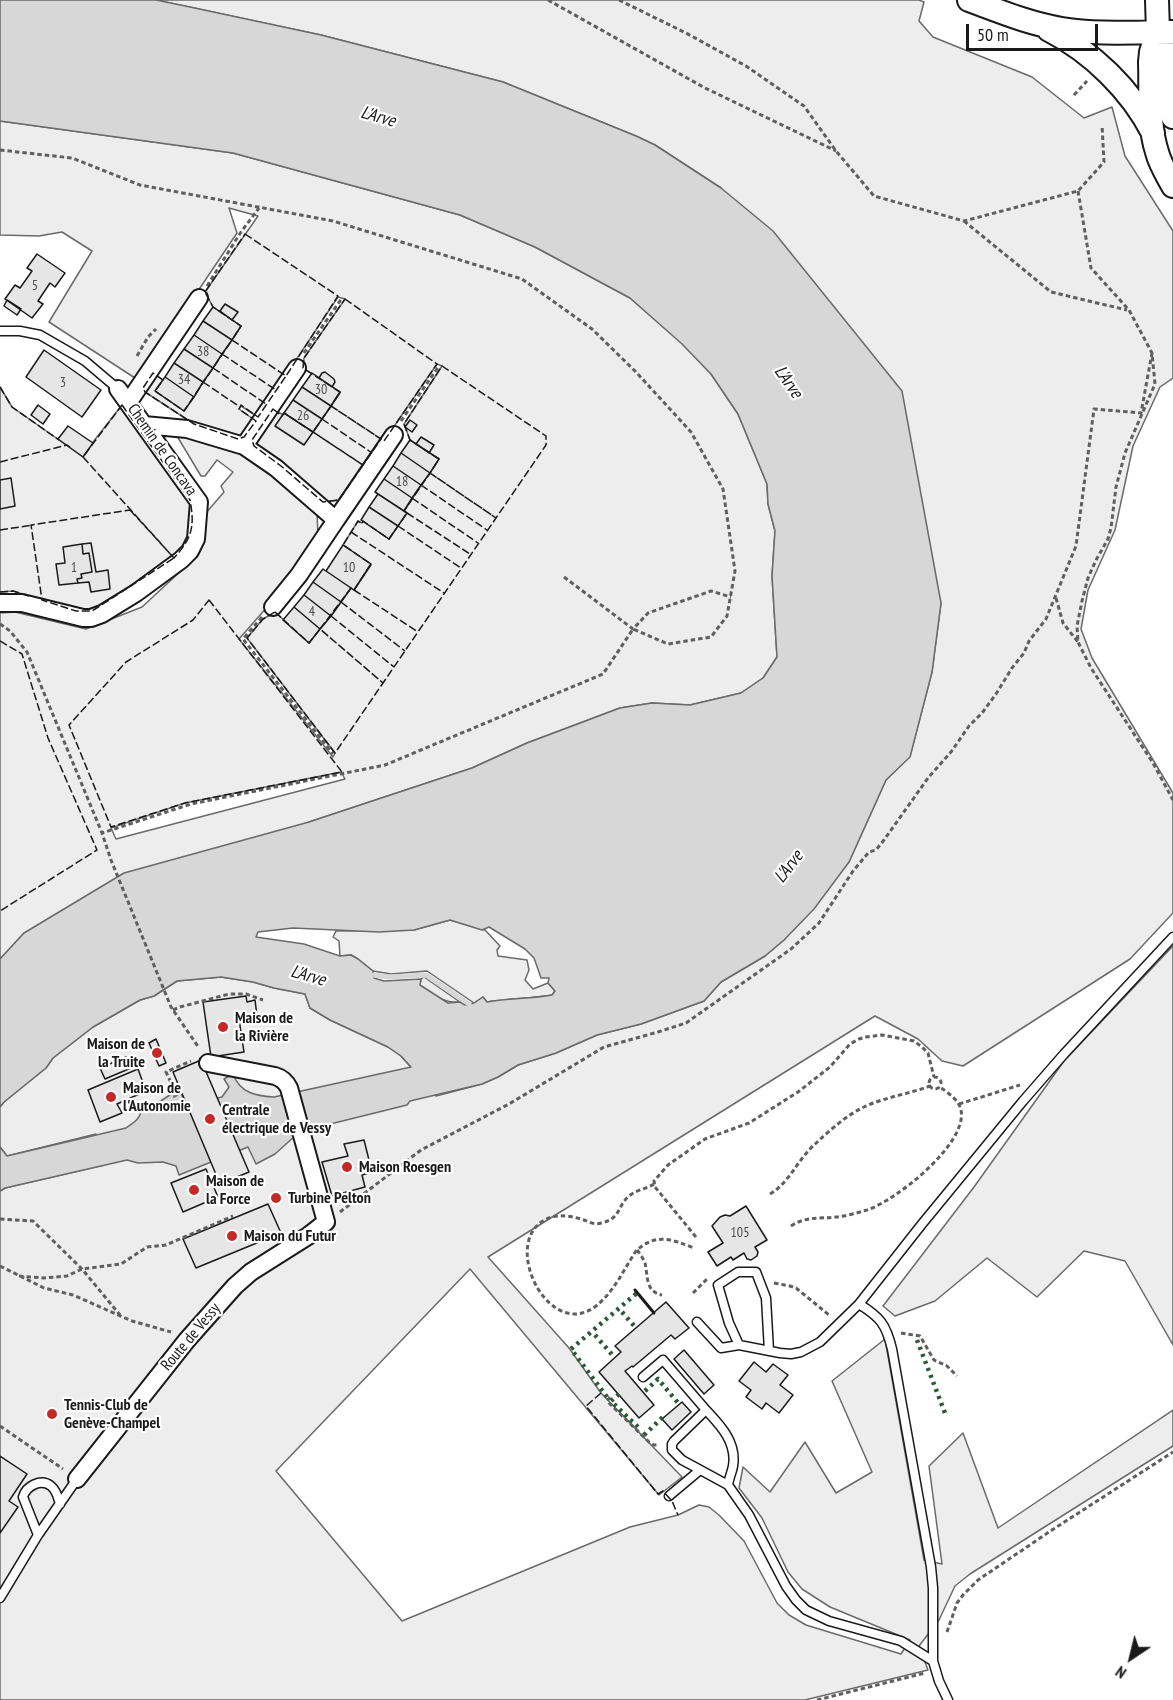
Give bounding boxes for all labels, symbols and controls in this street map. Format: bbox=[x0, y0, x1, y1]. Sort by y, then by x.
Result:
scale bar bbox=[969, 12, 1101, 50]
text: 50 m bbox=[977, 23, 1009, 46]
water label: L'Arve bbox=[358, 102, 398, 132]
house number: 5 bbox=[32, 278, 38, 294]
house number: 38 bbox=[197, 344, 209, 360]
water label: L'Arve bbox=[769, 361, 807, 403]
house number: 34 bbox=[178, 372, 190, 388]
house number: 3 bbox=[60, 375, 66, 391]
house number: 30 bbox=[315, 382, 327, 398]
street label: Chemin de Concava bbox=[123, 400, 201, 500]
house number: 26 bbox=[297, 408, 309, 424]
house number: 18 bbox=[396, 474, 408, 490]
house number: 1 bbox=[71, 560, 77, 576]
house number: 10 bbox=[343, 560, 355, 576]
house number: 4 bbox=[309, 604, 315, 620]
water label: L'Arve bbox=[770, 847, 808, 887]
water label: L'Arve bbox=[288, 961, 328, 991]
place label: Maison de la Rivière bbox=[235, 1008, 293, 1046]
marker: Maison de la Rivière bbox=[216, 1020, 230, 1034]
place label: Maison de la Truite bbox=[87, 1034, 145, 1072]
marker: Maison de la Truite bbox=[150, 1046, 164, 1060]
place label: Maison de l'Autonomie bbox=[123, 1078, 191, 1116]
marker: Maison de l'Autonomie bbox=[104, 1090, 118, 1104]
place label: Centrale électrique de Vessy bbox=[222, 1100, 331, 1138]
marker: Centrale électrique de Vessy bbox=[203, 1112, 217, 1126]
place label: Maison Roesgen bbox=[359, 1157, 451, 1177]
marker: Maison Roesgen bbox=[340, 1160, 354, 1174]
place label: Maison de la Force bbox=[206, 1171, 264, 1209]
marker: Maison de la Force bbox=[187, 1183, 201, 1197]
place label: Turbine Pelton bbox=[288, 1188, 371, 1208]
marker: Turbine Pelton bbox=[269, 1191, 283, 1205]
house number: 105 bbox=[731, 1225, 749, 1241]
place label: Maison du Futur bbox=[244, 1226, 336, 1246]
marker: Maison du Futur bbox=[225, 1229, 239, 1243]
street label: Route de Vessy bbox=[157, 1299, 225, 1375]
place label: Tennis-Club de Genève-Champel bbox=[64, 1395, 160, 1433]
marker: Tennis-Club de Genève-Champel bbox=[45, 1407, 59, 1421]
north arrow bbox=[1101, 1628, 1161, 1688]
text: N bbox=[1111, 1662, 1130, 1683]

